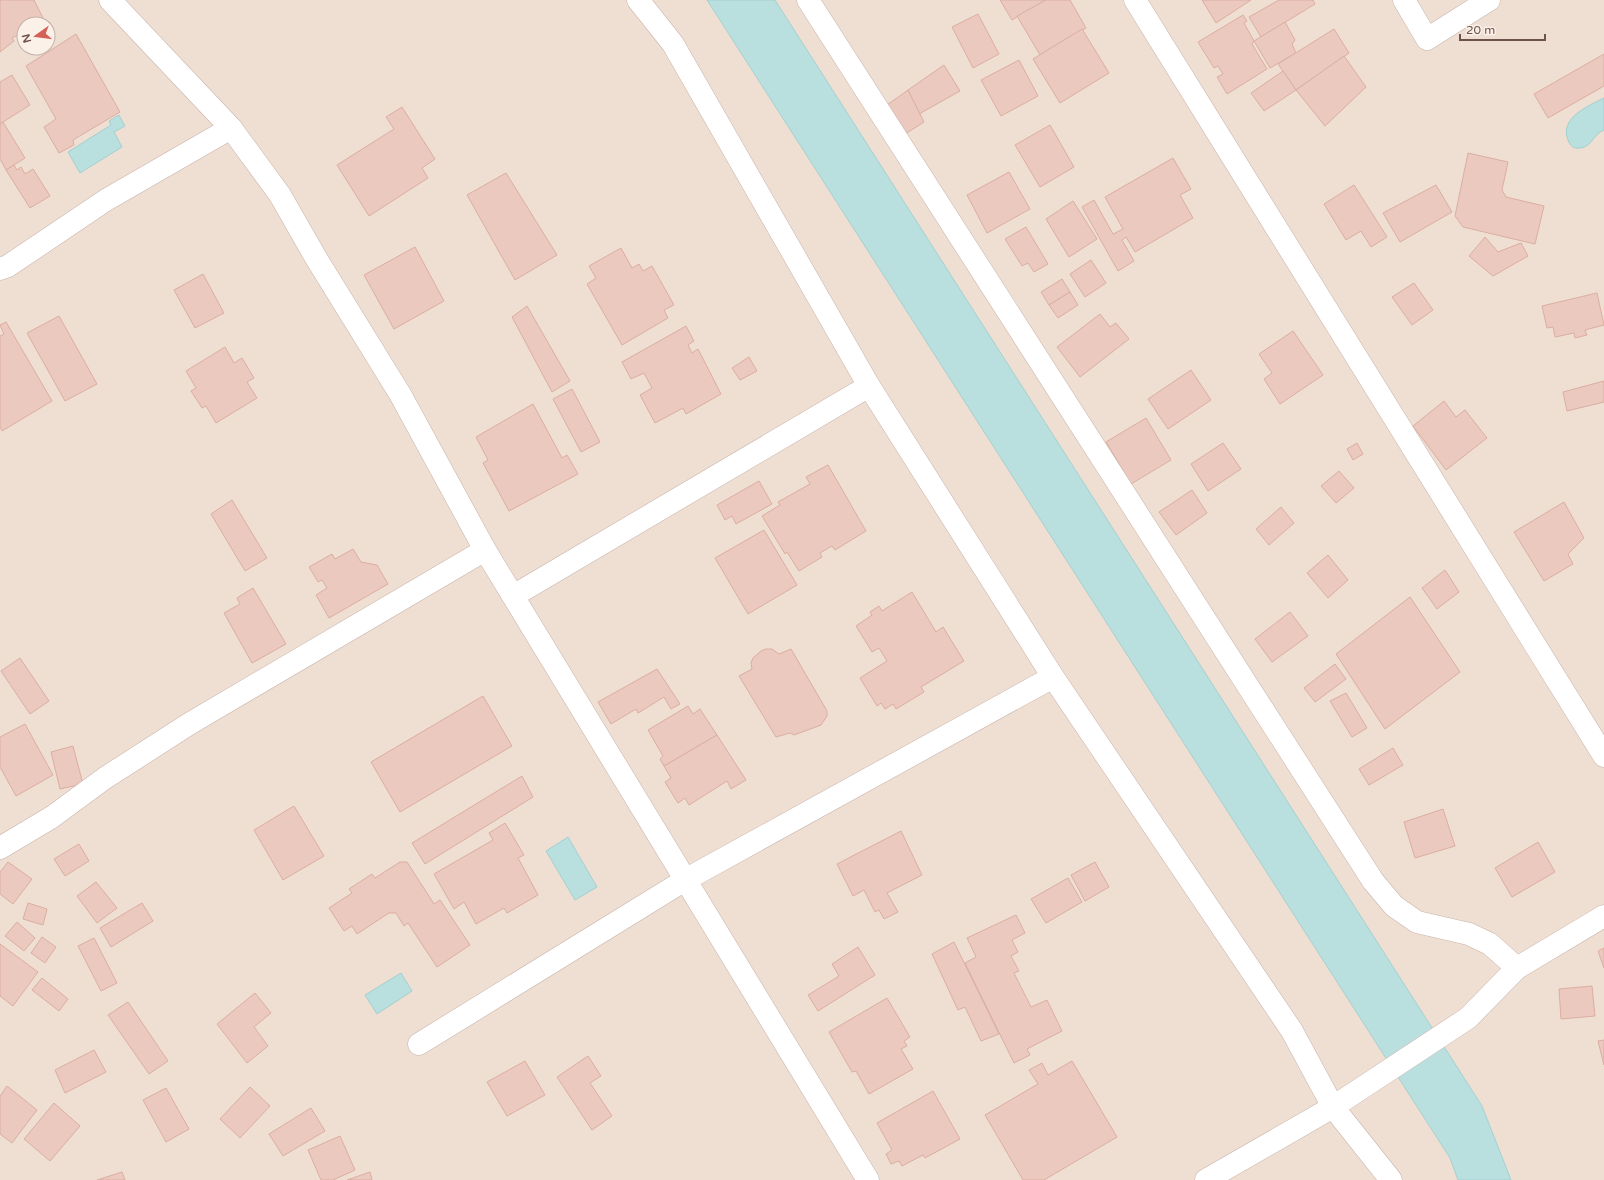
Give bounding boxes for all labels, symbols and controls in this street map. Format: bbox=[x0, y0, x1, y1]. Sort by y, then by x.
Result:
north arrow bbox=[16, 16, 56, 56]
scale bar bbox=[1460, 16, 1545, 42]
text: 20 m bbox=[1466, 23, 1495, 37]
text: N bbox=[19, 32, 34, 44]

